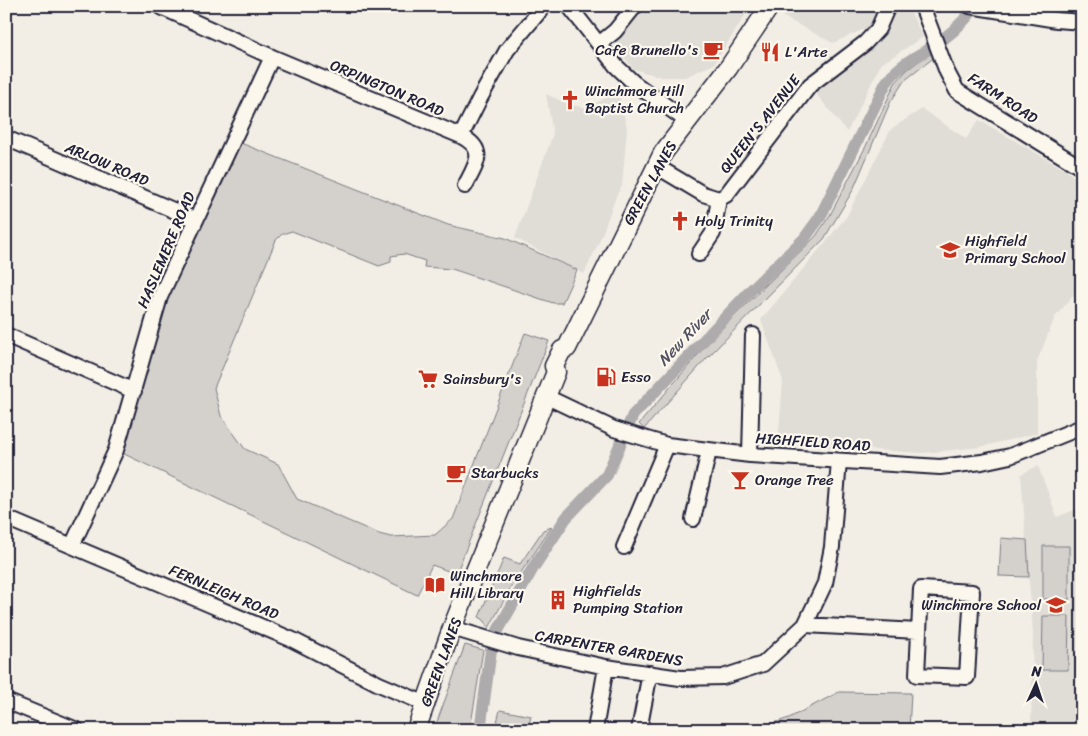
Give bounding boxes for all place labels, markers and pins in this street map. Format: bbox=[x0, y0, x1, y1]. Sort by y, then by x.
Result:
place label: Cafe Brunello's bbox=[595, 37, 699, 63]
cafe icon: Cafe Brunello's bbox=[702, 39, 724, 61]
place label: L'Arte bbox=[785, 39, 828, 65]
restaurant icon: L'Arte bbox=[759, 41, 781, 63]
place label: Winchmore Hill Baptist Church bbox=[585, 78, 685, 121]
church icon: Winchmore Hill Baptist Church bbox=[559, 89, 581, 111]
place label: Holy Trinity bbox=[695, 208, 773, 234]
church icon: Holy Trinity bbox=[669, 210, 691, 232]
place label: Highfield Primary School bbox=[965, 228, 1066, 271]
school or university icon: Highfield Primary School bbox=[939, 239, 961, 261]
place label: Esso bbox=[621, 364, 651, 390]
place label: Sainsbury's bbox=[443, 366, 522, 392]
fuel station icon: Esso bbox=[595, 366, 617, 388]
supermarket icon: Sainsbury's bbox=[417, 368, 439, 390]
place label: Starbucks bbox=[471, 460, 539, 486]
cafe icon: Starbucks bbox=[445, 462, 467, 484]
place label: Orange Tree bbox=[755, 467, 834, 493]
bar icon: Orange Tree bbox=[729, 469, 751, 491]
place label: Winchmore Hill Library bbox=[450, 563, 524, 606]
library icon: Winchmore Hill Library bbox=[424, 574, 446, 596]
place label: Highfields Pumping Station bbox=[573, 578, 683, 621]
building icon: Highfields Pumping Station bbox=[547, 589, 569, 611]
place label: Winchmore School bbox=[921, 592, 1042, 618]
school or university icon: Winchmore School bbox=[1045, 594, 1067, 616]

